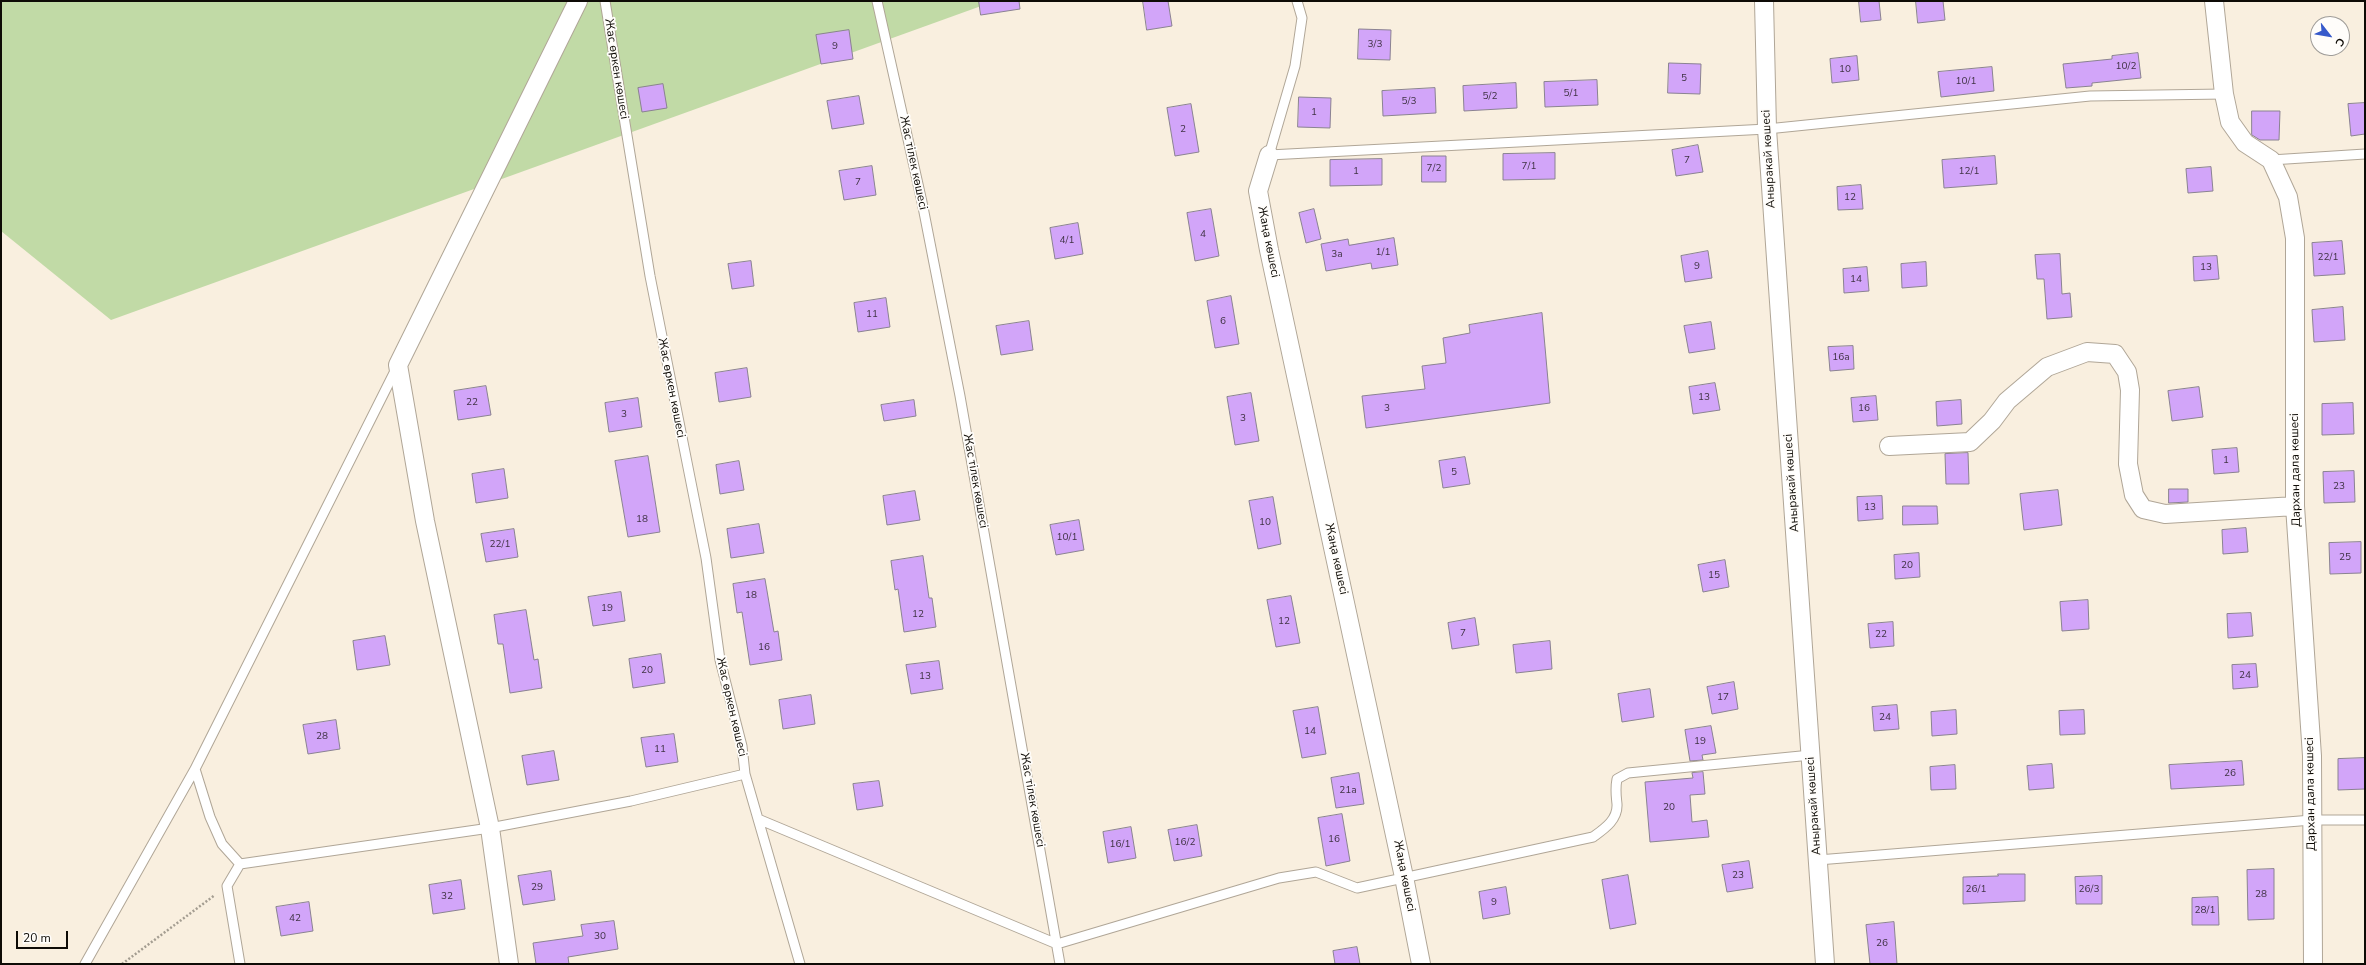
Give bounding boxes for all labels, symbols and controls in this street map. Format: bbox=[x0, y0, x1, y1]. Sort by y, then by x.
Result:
north arrow bbox=[2310, 16, 2350, 56]
street label: Жас өркен көшесі bbox=[601, 18, 631, 120]
text: С bbox=[2332, 35, 2348, 49]
house number: 3/3 bbox=[1368, 39, 1382, 51]
house number: 9 bbox=[832, 41, 838, 53]
house number: 10/2 bbox=[2116, 61, 2136, 73]
house number: 10 bbox=[1839, 64, 1851, 76]
house number: 5 bbox=[1681, 73, 1687, 85]
house number: 10/1 bbox=[1956, 76, 1976, 88]
house number: 5/1 bbox=[1564, 88, 1578, 100]
house number: 5/2 bbox=[1483, 91, 1497, 103]
house number: 5/3 bbox=[1402, 96, 1416, 108]
house number: 1 bbox=[1311, 107, 1317, 119]
street label: Аныракай көшесі bbox=[1759, 109, 1779, 209]
street label: Жас тілек көшесі bbox=[896, 115, 930, 211]
house number: 2 bbox=[1180, 124, 1186, 136]
house number: 7 bbox=[1684, 155, 1690, 167]
house number: 7/1 bbox=[1522, 161, 1536, 173]
house number: 7/2 bbox=[1427, 163, 1441, 175]
house number: 1 bbox=[1353, 166, 1359, 178]
house number: 12/1 bbox=[1959, 166, 1979, 178]
house number: 7 bbox=[855, 177, 861, 189]
house number: 12 bbox=[1844, 192, 1856, 204]
street label: Жаңа көшесі bbox=[1254, 205, 1282, 279]
house number: 4 bbox=[1200, 229, 1206, 241]
house number: 4/1 bbox=[1060, 235, 1074, 247]
house number: 1/1 bbox=[1376, 247, 1390, 259]
house number: 3а bbox=[1331, 249, 1343, 261]
house number: 22/1 bbox=[2318, 252, 2338, 264]
house number: 9 bbox=[1694, 261, 1700, 273]
house number: 13 bbox=[2200, 262, 2212, 274]
house number: 14 bbox=[1850, 274, 1862, 286]
house number: 11 bbox=[866, 309, 878, 321]
house number: 6 bbox=[1220, 316, 1226, 328]
street label: Жас өркен көшесі bbox=[654, 337, 688, 439]
house number: 16а bbox=[1832, 352, 1850, 364]
house number: 13 bbox=[1698, 392, 1710, 404]
house number: 22 bbox=[466, 397, 478, 409]
house number: 3 bbox=[1384, 403, 1390, 415]
house number: 16 bbox=[1858, 403, 1870, 415]
house number: 3 bbox=[621, 409, 627, 421]
house number: 3 bbox=[1240, 413, 1246, 425]
street label: Дархан дала көшесі bbox=[2288, 413, 2304, 527]
street label: Жас тілек көшесі bbox=[960, 433, 990, 529]
street label: Аныракай көшесі bbox=[1781, 433, 1803, 533]
house number: 1 bbox=[2223, 455, 2229, 467]
house number: 5 bbox=[1451, 467, 1457, 479]
house number: 23 bbox=[2333, 481, 2345, 493]
house number: 13 bbox=[1864, 502, 1876, 514]
house number: 18 bbox=[636, 514, 648, 526]
house number: 10 bbox=[1259, 517, 1271, 529]
street label: Жаңа көшесі bbox=[1321, 522, 1351, 596]
house number: 10/1 bbox=[1057, 532, 1077, 544]
house number: 22/1 bbox=[490, 539, 510, 551]
house number: 25 bbox=[2339, 552, 2351, 564]
house number: 20 bbox=[1901, 560, 1913, 572]
house number: 15 bbox=[1708, 570, 1720, 582]
house number: 18 bbox=[745, 590, 757, 602]
house number: 19 bbox=[601, 603, 613, 615]
house number: 12 bbox=[912, 609, 924, 621]
house number: 12 bbox=[1278, 616, 1290, 628]
house number: 7 bbox=[1460, 628, 1466, 640]
house number: 22 bbox=[1875, 629, 1887, 641]
house number: 16 bbox=[758, 642, 770, 654]
street label: Жас өркен көшесі bbox=[713, 656, 749, 758]
house number: 20 bbox=[641, 665, 653, 677]
house number: 24 bbox=[2239, 670, 2251, 682]
house number: 13 bbox=[919, 671, 931, 683]
house number: 17 bbox=[1717, 692, 1729, 704]
house number: 24 bbox=[1879, 712, 1891, 724]
house number: 14 bbox=[1304, 726, 1316, 738]
house number: 28 bbox=[316, 731, 328, 743]
house number: 19 bbox=[1694, 736, 1706, 748]
street label: Дархан дала көшесі bbox=[2303, 737, 2319, 851]
house number: 11 bbox=[654, 744, 666, 756]
street label: Жас тілек көшесі bbox=[1017, 752, 1047, 848]
street label: Аныракай көшесі bbox=[1803, 756, 1825, 856]
house number: 26 bbox=[2224, 768, 2236, 780]
house number: 21а bbox=[1339, 785, 1357, 797]
house number: 20 bbox=[1663, 802, 1675, 814]
house number: 16 bbox=[1328, 834, 1340, 846]
house number: 16/2 bbox=[1175, 837, 1195, 849]
house number: 16/1 bbox=[1110, 839, 1130, 851]
street label: Жаңа көшесі bbox=[1390, 839, 1418, 913]
house number: 23 bbox=[1732, 870, 1744, 882]
house number: 29 bbox=[531, 882, 543, 894]
house number: 26/1 bbox=[1966, 884, 1986, 896]
house number: 26/3 bbox=[2079, 884, 2099, 896]
house number: 28 bbox=[2255, 889, 2267, 901]
house number: 32 bbox=[441, 891, 453, 903]
house number: 9 bbox=[1491, 897, 1497, 909]
house number: 28/1 bbox=[2195, 905, 2215, 917]
house number: 42 bbox=[289, 913, 301, 925]
scale bar bbox=[18, 923, 70, 949]
text: 20 m bbox=[23, 930, 51, 946]
house number: 30 bbox=[594, 931, 606, 943]
house number: 26 bbox=[1876, 938, 1888, 950]

